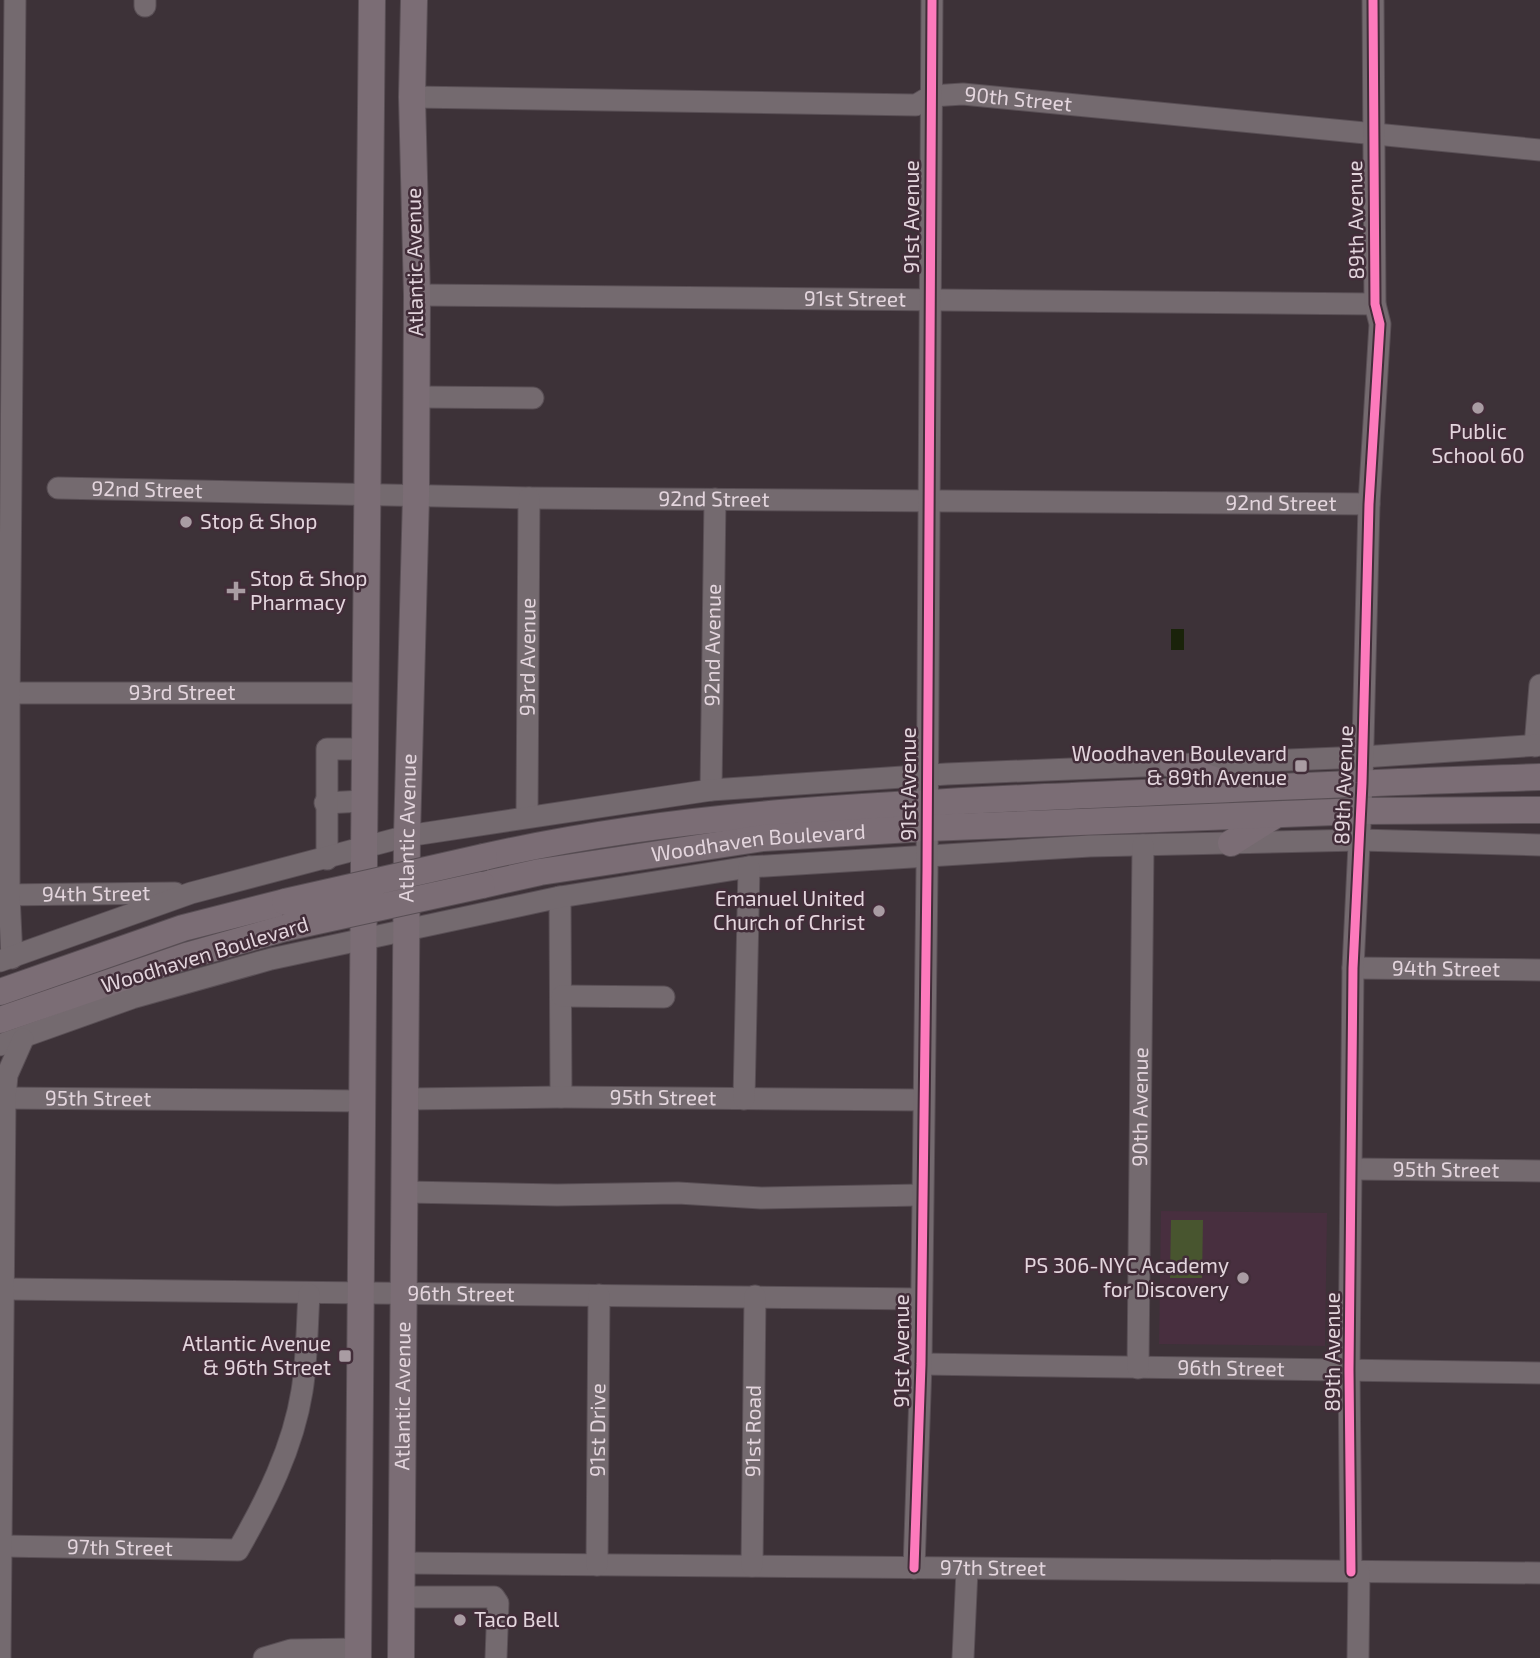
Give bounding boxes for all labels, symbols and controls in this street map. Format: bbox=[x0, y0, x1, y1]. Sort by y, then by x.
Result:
street label: 90th Street bbox=[963, 80, 1073, 116]
street label: 91st Avenue bbox=[898, 160, 923, 274]
street label: 89th Avenue bbox=[1341, 160, 1368, 280]
street label: Atlantic Avenue bbox=[400, 187, 427, 337]
street label: 91st Street bbox=[804, 285, 906, 311]
marker: Public School 60 bbox=[1470, 400, 1486, 416]
place label: Public School 60 bbox=[1431, 418, 1525, 467]
street label: 92nd Street bbox=[91, 475, 203, 502]
street label: 92nd Street bbox=[658, 485, 770, 511]
street label: 92nd Street bbox=[1225, 489, 1337, 515]
place label: Stop & Shop bbox=[200, 508, 317, 533]
marker: Stop & Shop bbox=[178, 514, 194, 530]
place label: Stop & Shop Pharmacy bbox=[250, 565, 367, 614]
marker: Stop & Shop Pharmacy bbox=[228, 583, 244, 599]
street label: 92nd Avenue bbox=[698, 583, 725, 707]
street label: 93rd Avenue bbox=[514, 598, 539, 716]
street label: 93rd Street bbox=[128, 679, 236, 704]
street label: 89th Avenue bbox=[1328, 725, 1357, 845]
street label: 91st Avenue bbox=[895, 727, 920, 841]
place label: Woodhaven Boulevard & 89th Avenue bbox=[1072, 740, 1287, 789]
street label: Atlantic Avenue bbox=[393, 753, 420, 903]
marker: Woodhaven Boulevard & 89th Avenue bbox=[1293, 758, 1309, 774]
street label: Woodhaven Boulevard bbox=[649, 818, 866, 866]
street label: 94th Street bbox=[42, 879, 150, 906]
place label: Emanuel United Church of Christ bbox=[713, 885, 865, 934]
marker: Emanuel United Church of Christ bbox=[871, 903, 887, 919]
street label: Woodhaven Boulevard bbox=[98, 910, 311, 997]
street label: 94th Street bbox=[1392, 954, 1500, 981]
street label: 90th Avenue bbox=[1126, 1047, 1152, 1167]
street label: 95th Street bbox=[610, 1083, 716, 1109]
street label: 95th Street bbox=[45, 1084, 151, 1110]
street label: 95th Street bbox=[1393, 1155, 1499, 1182]
place label: PS 306-NYC Academy for Discovery bbox=[1024, 1252, 1229, 1301]
marker: PS 306-NYC Academy for Discovery bbox=[1235, 1270, 1251, 1286]
street label: 96th Street bbox=[407, 1279, 515, 1306]
street label: 89th Avenue bbox=[1319, 1292, 1344, 1412]
street label: 91st Avenue bbox=[888, 1294, 913, 1408]
street label: Atlantic Avenue bbox=[388, 1321, 414, 1471]
place label: Atlantic Avenue & 96th Street bbox=[182, 1330, 331, 1379]
marker: Atlantic Avenue & 96th Street bbox=[337, 1348, 353, 1364]
street label: 96th Street bbox=[1177, 1354, 1285, 1380]
street label: 91st Drive bbox=[584, 1383, 609, 1477]
street label: 91st Road bbox=[739, 1385, 765, 1477]
street label: 97th Street bbox=[67, 1533, 173, 1560]
street label: 97th Street bbox=[940, 1554, 1046, 1580]
place label: Taco Bell bbox=[474, 1606, 560, 1631]
marker: Taco Bell bbox=[452, 1612, 468, 1628]

